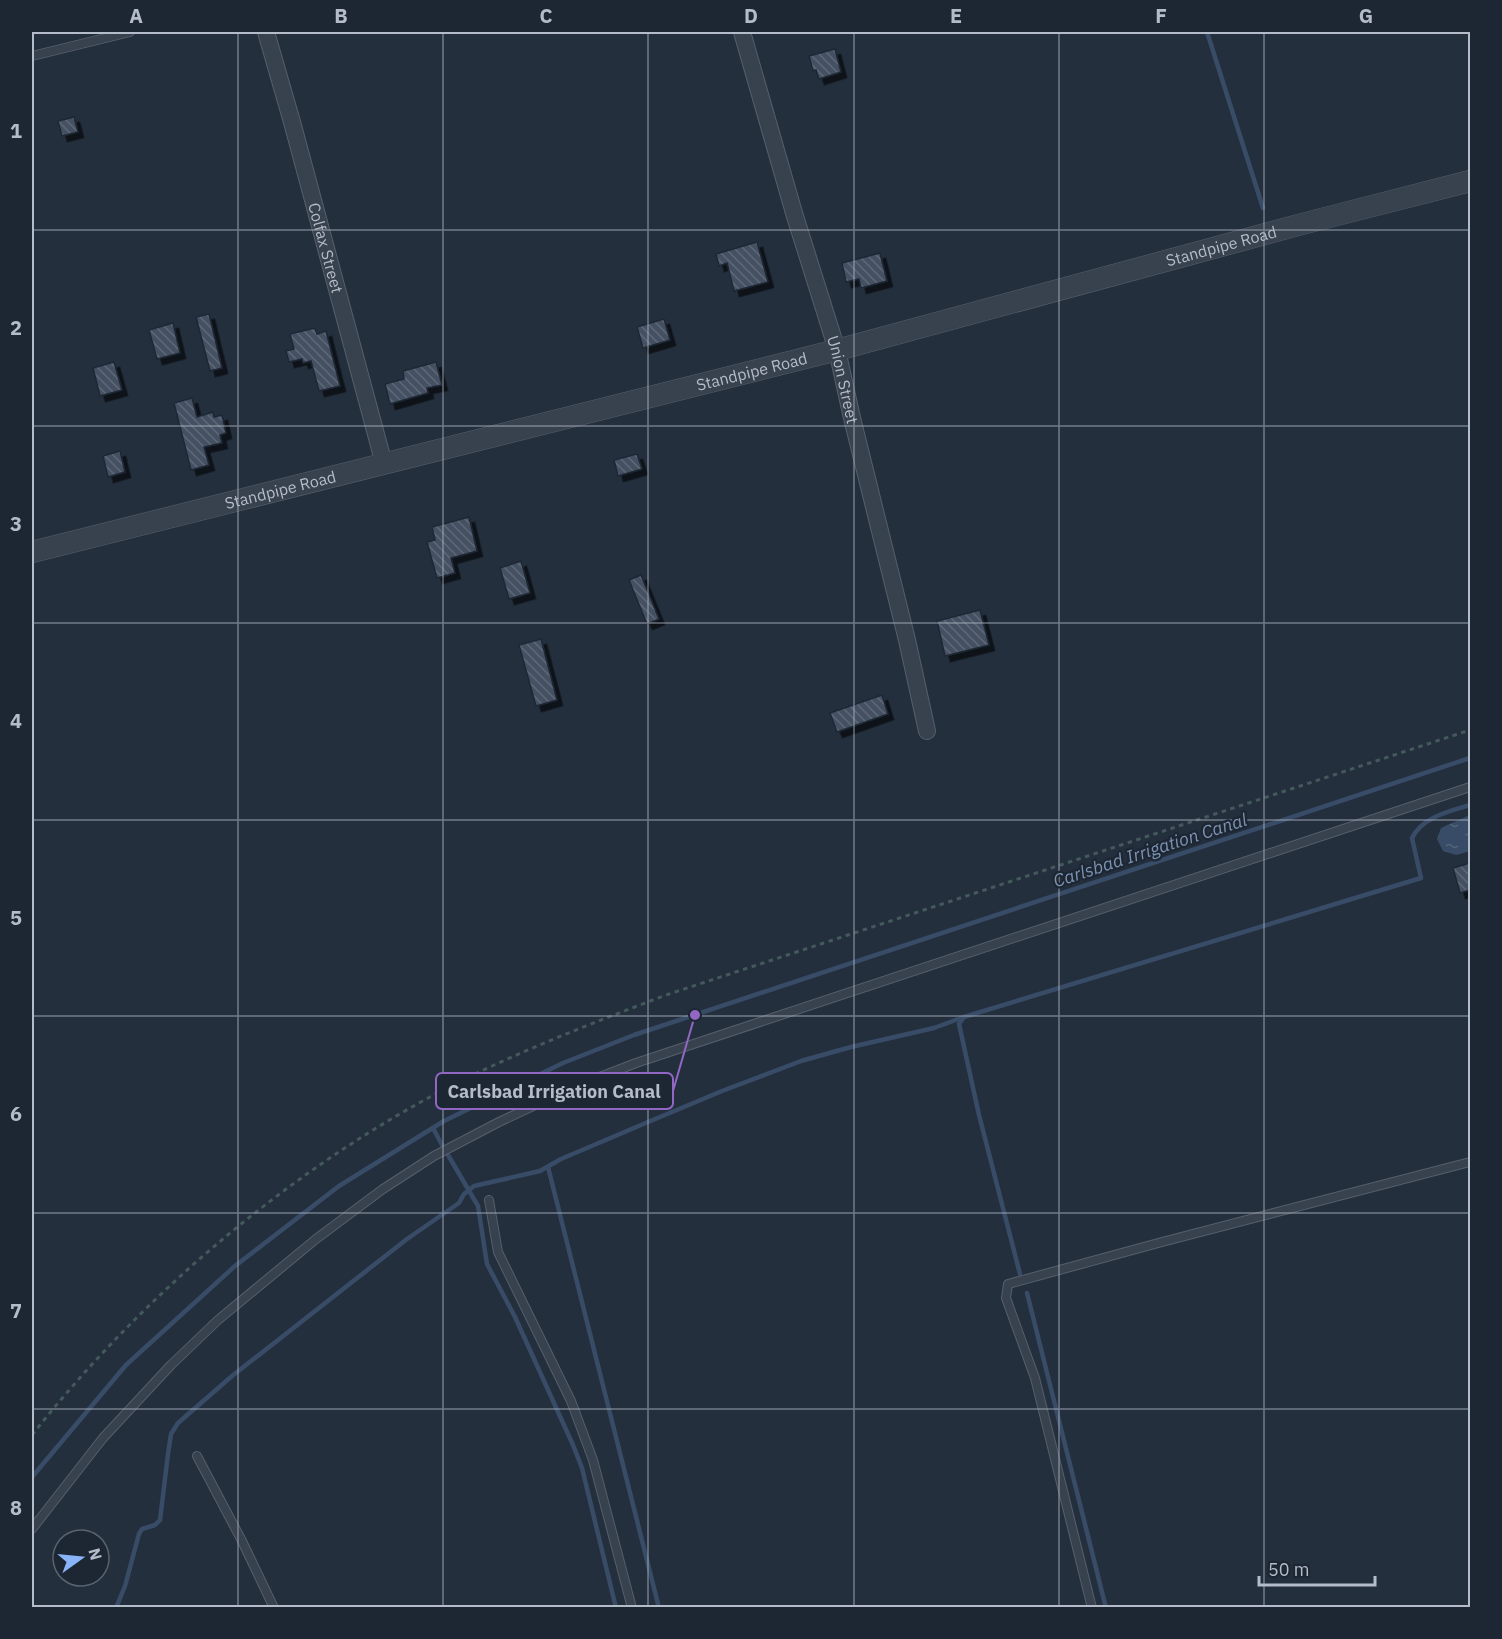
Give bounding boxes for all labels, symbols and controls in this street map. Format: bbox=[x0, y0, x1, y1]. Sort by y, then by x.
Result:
text: A bbox=[129, 2, 143, 29]
text: B bbox=[334, 2, 348, 29]
text: C bbox=[539, 2, 553, 29]
text: D bbox=[744, 2, 758, 29]
text: E bbox=[950, 2, 962, 29]
text: F bbox=[1155, 2, 1167, 29]
text: G bbox=[1359, 2, 1373, 29]
text: 1 bbox=[10, 117, 22, 144]
street label: Colfax Street bbox=[304, 200, 348, 295]
street label: Standpipe Road bbox=[1164, 221, 1279, 270]
text: 2 bbox=[10, 314, 22, 341]
street label: Union Street bbox=[823, 333, 863, 426]
street label: Standpipe Road bbox=[694, 348, 809, 395]
street label: Standpipe Road bbox=[223, 466, 338, 513]
text: 3 bbox=[10, 510, 22, 537]
text: 4 bbox=[10, 707, 22, 734]
water label: Carlsbad Irrigation Canal bbox=[1050, 808, 1250, 892]
text: 5 bbox=[10, 904, 22, 931]
callout: Carlsbad Irrigation Canal bbox=[436, 1073, 673, 1109]
text: Carlsbad Irrigation Canal bbox=[447, 1080, 661, 1103]
text: 6 bbox=[10, 1100, 22, 1127]
text: 7 bbox=[10, 1297, 22, 1324]
text: 8 bbox=[10, 1494, 22, 1521]
north arrow bbox=[51, 1528, 111, 1588]
text: N bbox=[84, 1546, 107, 1562]
scale bar bbox=[1259, 1549, 1374, 1587]
text: 50 m bbox=[1268, 1558, 1310, 1581]

